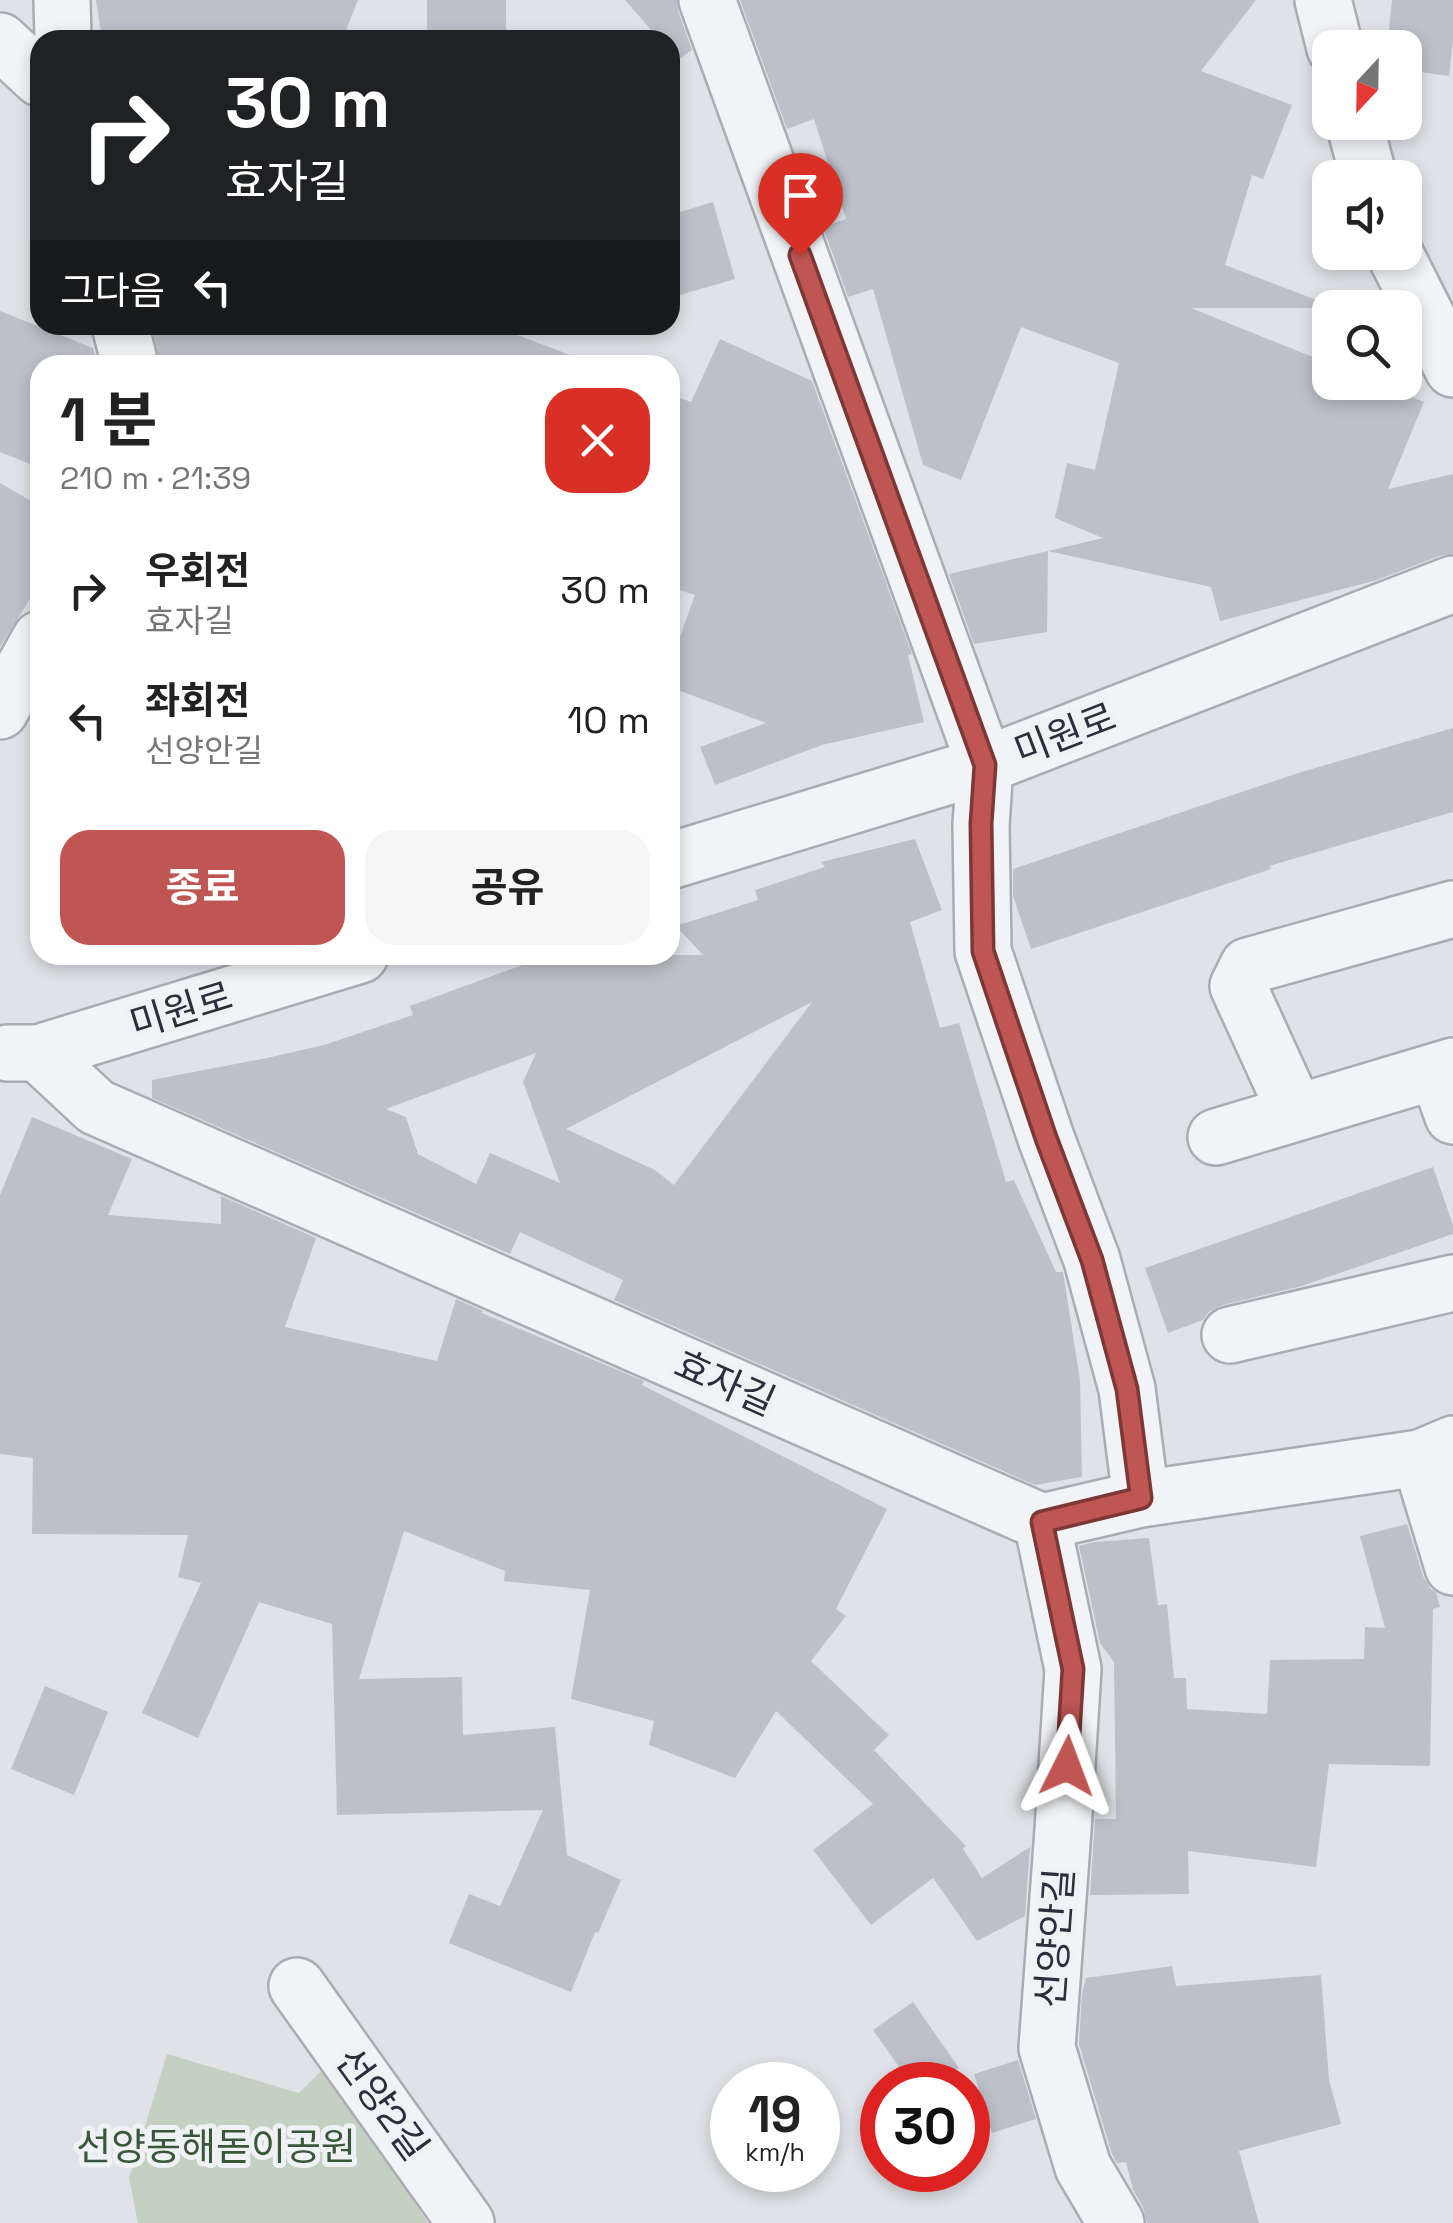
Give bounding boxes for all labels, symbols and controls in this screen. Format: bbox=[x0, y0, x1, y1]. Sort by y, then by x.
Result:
north arrow bbox=[1312, 30, 1422, 140]
map controls bbox=[1312, 30, 1422, 400]
text: 30 m bbox=[225, 58, 390, 147]
icon: right bbox=[60, 70, 190, 200]
text: 효자길 bbox=[225, 153, 349, 210]
pin bbox=[758, 153, 843, 256]
button: sound bbox=[1312, 160, 1422, 270]
icon: arrive bbox=[773, 168, 828, 223]
icon: left bbox=[185, 260, 240, 315]
text: 그다음 bbox=[60, 267, 165, 315]
button: search bbox=[1312, 290, 1422, 400]
text: 1 분 bbox=[60, 382, 158, 459]
button: close bbox=[545, 388, 650, 493]
text: 210 m · 21:39 bbox=[60, 458, 251, 498]
text: 우회전 bbox=[145, 547, 250, 595]
icon: right bbox=[60, 563, 115, 618]
text: 30 m bbox=[560, 566, 650, 614]
text: 효자길 bbox=[145, 601, 233, 641]
text: 좌회전 bbox=[145, 677, 250, 725]
icon: left bbox=[60, 693, 115, 748]
street label: 미원로 bbox=[1007, 693, 1123, 775]
text: 10 m bbox=[567, 696, 650, 744]
text: 선양안길 bbox=[145, 731, 263, 771]
button: 종료 bbox=[60, 830, 345, 945]
button: 공유 bbox=[365, 830, 650, 945]
street label: 미원로 bbox=[124, 972, 238, 1048]
street label: 효자길 bbox=[667, 1340, 783, 1426]
position arrow bbox=[1015, 1714, 1119, 1818]
street label: 선양안길 bbox=[1026, 1867, 1084, 2009]
street label: 선양2길 bbox=[325, 2038, 439, 2170]
speed limit sign: 30 bbox=[860, 2062, 990, 2192]
text: 19 bbox=[748, 2083, 802, 2147]
park label: 선양동해돋이공원 bbox=[76, 2123, 356, 2171]
text: km/h bbox=[745, 2136, 805, 2168]

